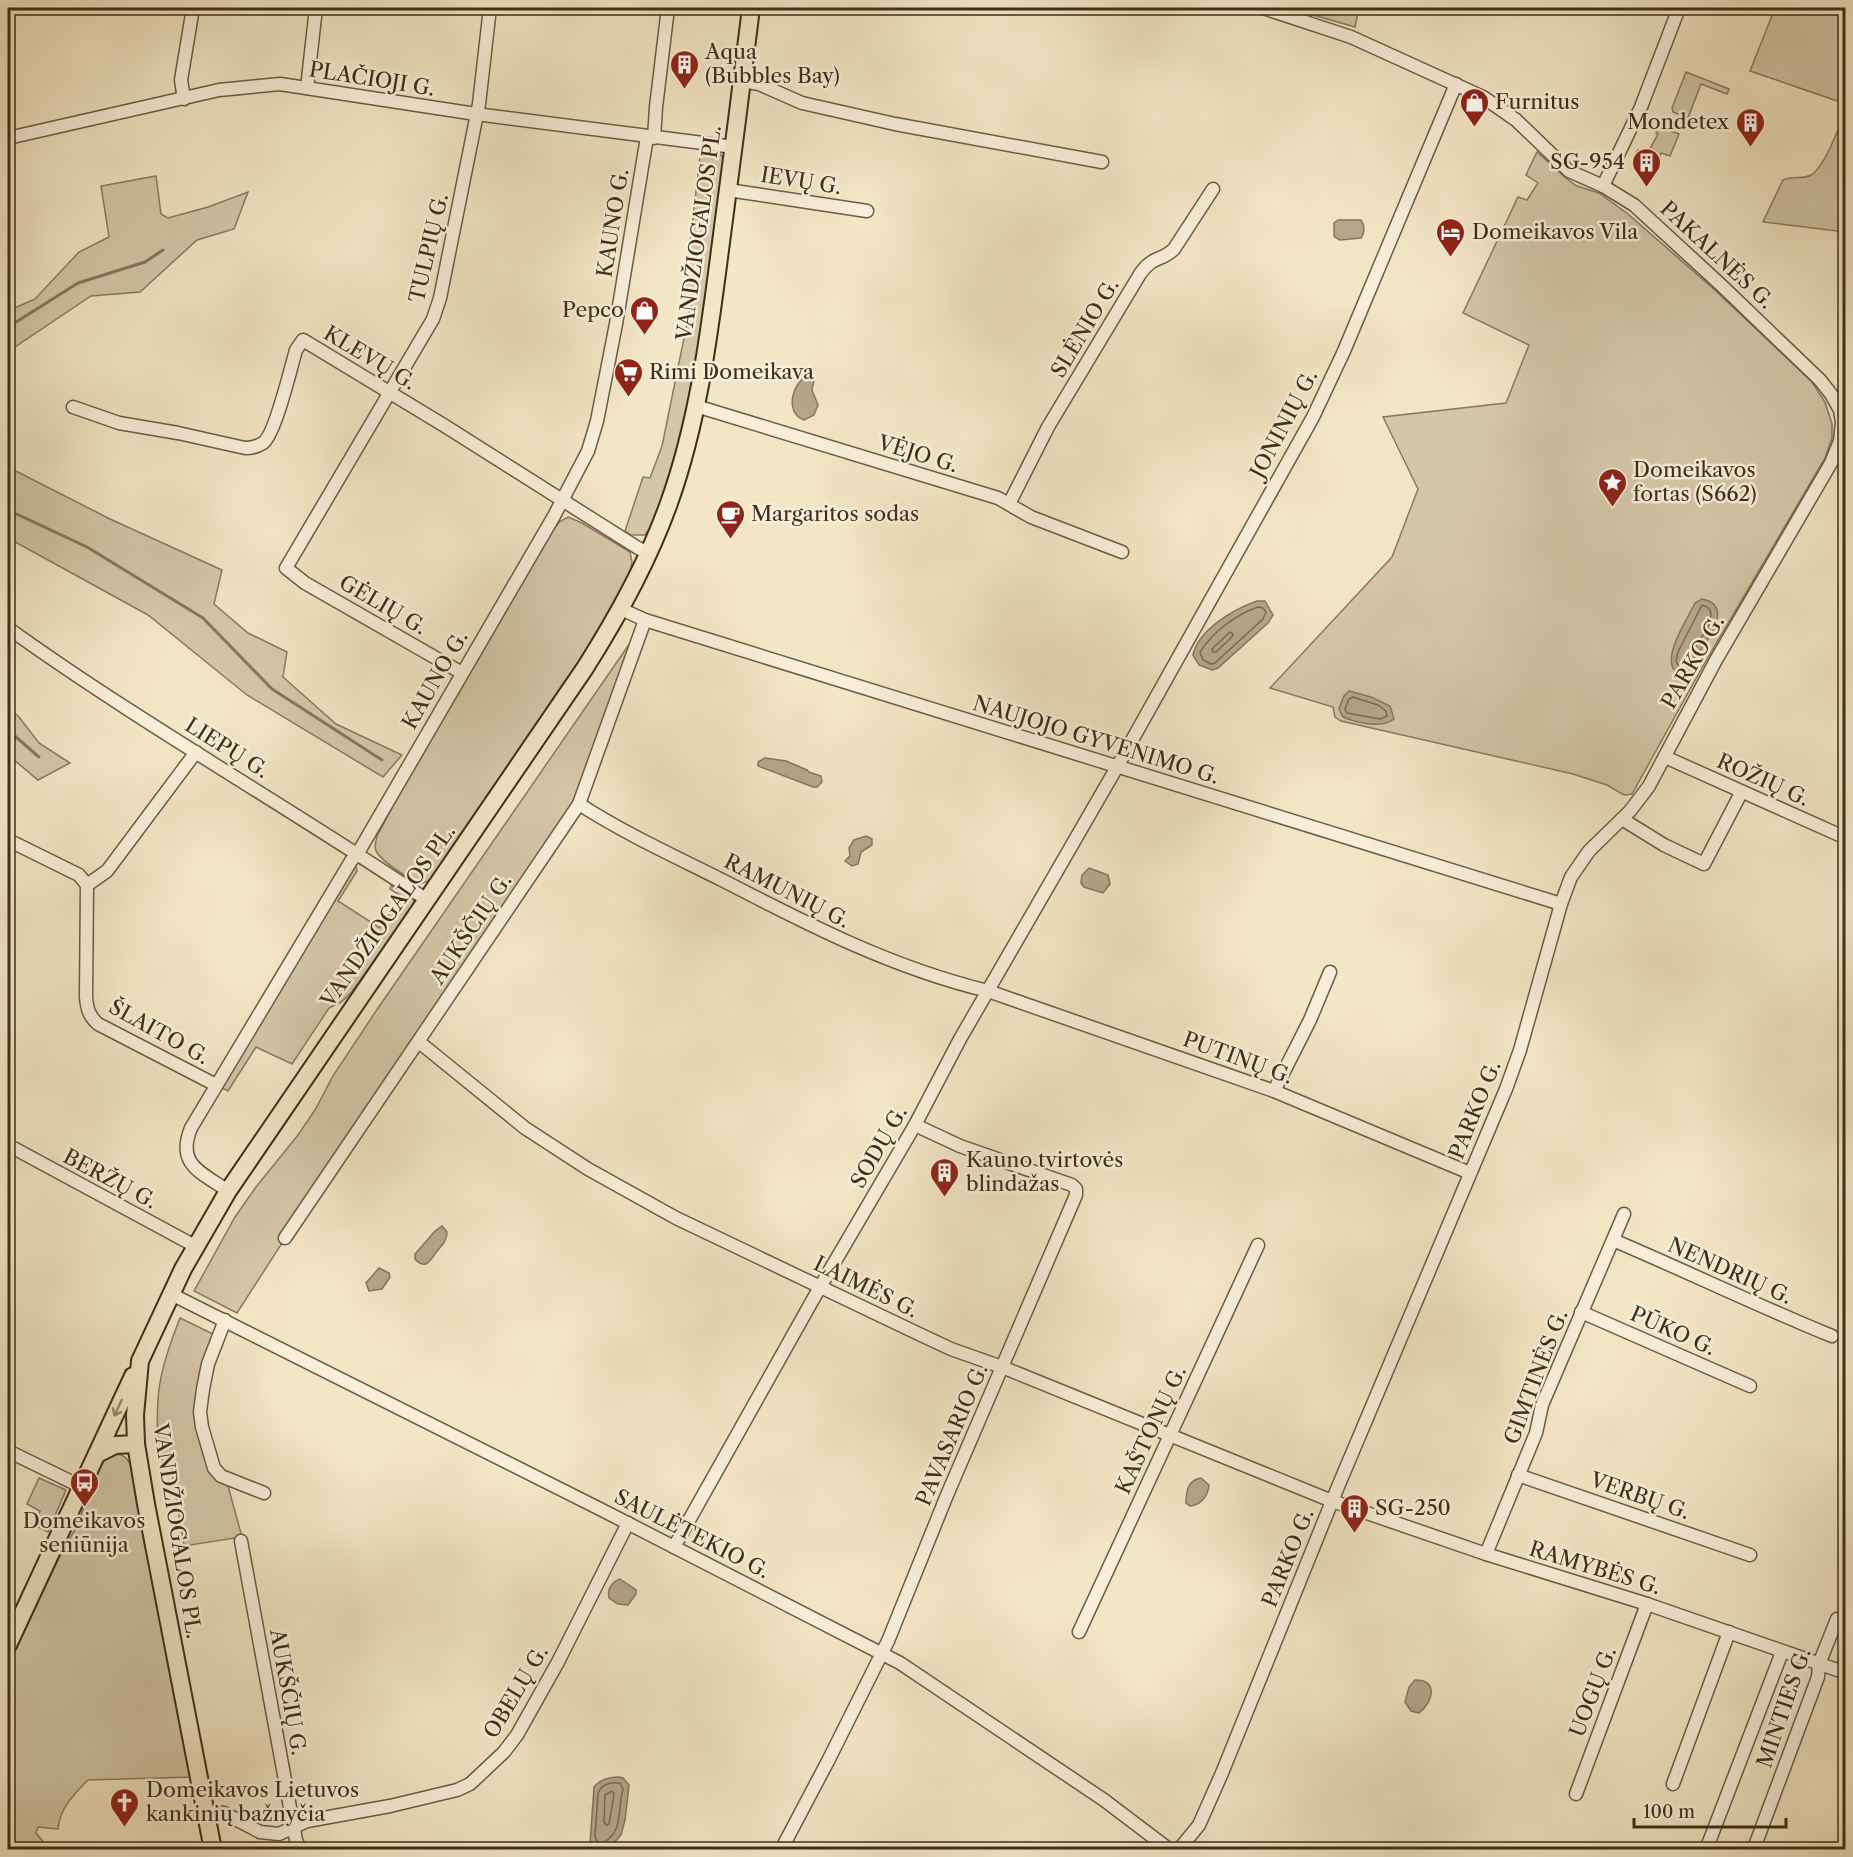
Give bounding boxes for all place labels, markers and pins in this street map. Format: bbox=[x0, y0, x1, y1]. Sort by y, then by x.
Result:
place label: Aqua (Bubbles Bay) bbox=[704, 39, 840, 88]
building icon: Aqua (Bubbles Bay) bbox=[668, 48, 700, 90]
shop icon: Furnitus bbox=[1458, 86, 1490, 128]
place label: Furnitus bbox=[1495, 89, 1579, 114]
building icon: Mondetex bbox=[1734, 106, 1766, 148]
place label: Mondetex bbox=[1627, 109, 1730, 134]
building icon: SG-954 bbox=[1630, 146, 1662, 188]
place label: SG-954 bbox=[1550, 149, 1625, 174]
hotel icon: Domeikavos Vila bbox=[1435, 216, 1467, 258]
place label: Domeikavos Vila bbox=[1472, 219, 1639, 244]
shop icon: Pepco bbox=[629, 294, 661, 336]
place label: Pepco bbox=[562, 297, 624, 322]
supermarket icon: Rimi Domeikava bbox=[612, 356, 644, 398]
place label: Rimi Domeikava bbox=[649, 359, 815, 384]
place label: Domeikavos fortas (S662) bbox=[1633, 457, 1757, 506]
place icon: Domeikavos fortas (S662) bbox=[1596, 466, 1628, 508]
cafe icon: Margaritos sodas bbox=[714, 498, 746, 540]
place label: Margaritos sodas bbox=[751, 501, 919, 526]
place label: Kauno tvirtovės blindažas bbox=[966, 1147, 1123, 1196]
building icon: Kauno tvirtovės blindažas bbox=[929, 1156, 961, 1198]
bus stop icon: Domeikavos seniūnija bbox=[68, 1466, 100, 1508]
building icon: SG-250 bbox=[1338, 1492, 1370, 1534]
place label: SG-250 bbox=[1375, 1495, 1451, 1520]
place label: Domeikavos seniūnija bbox=[23, 1508, 145, 1557]
place label: Domeikavos Lietuvos kankinių bažnyčia bbox=[146, 1777, 359, 1826]
church icon: Domeikavos Lietuvos kankinių bažnyčia bbox=[109, 1786, 141, 1828]

